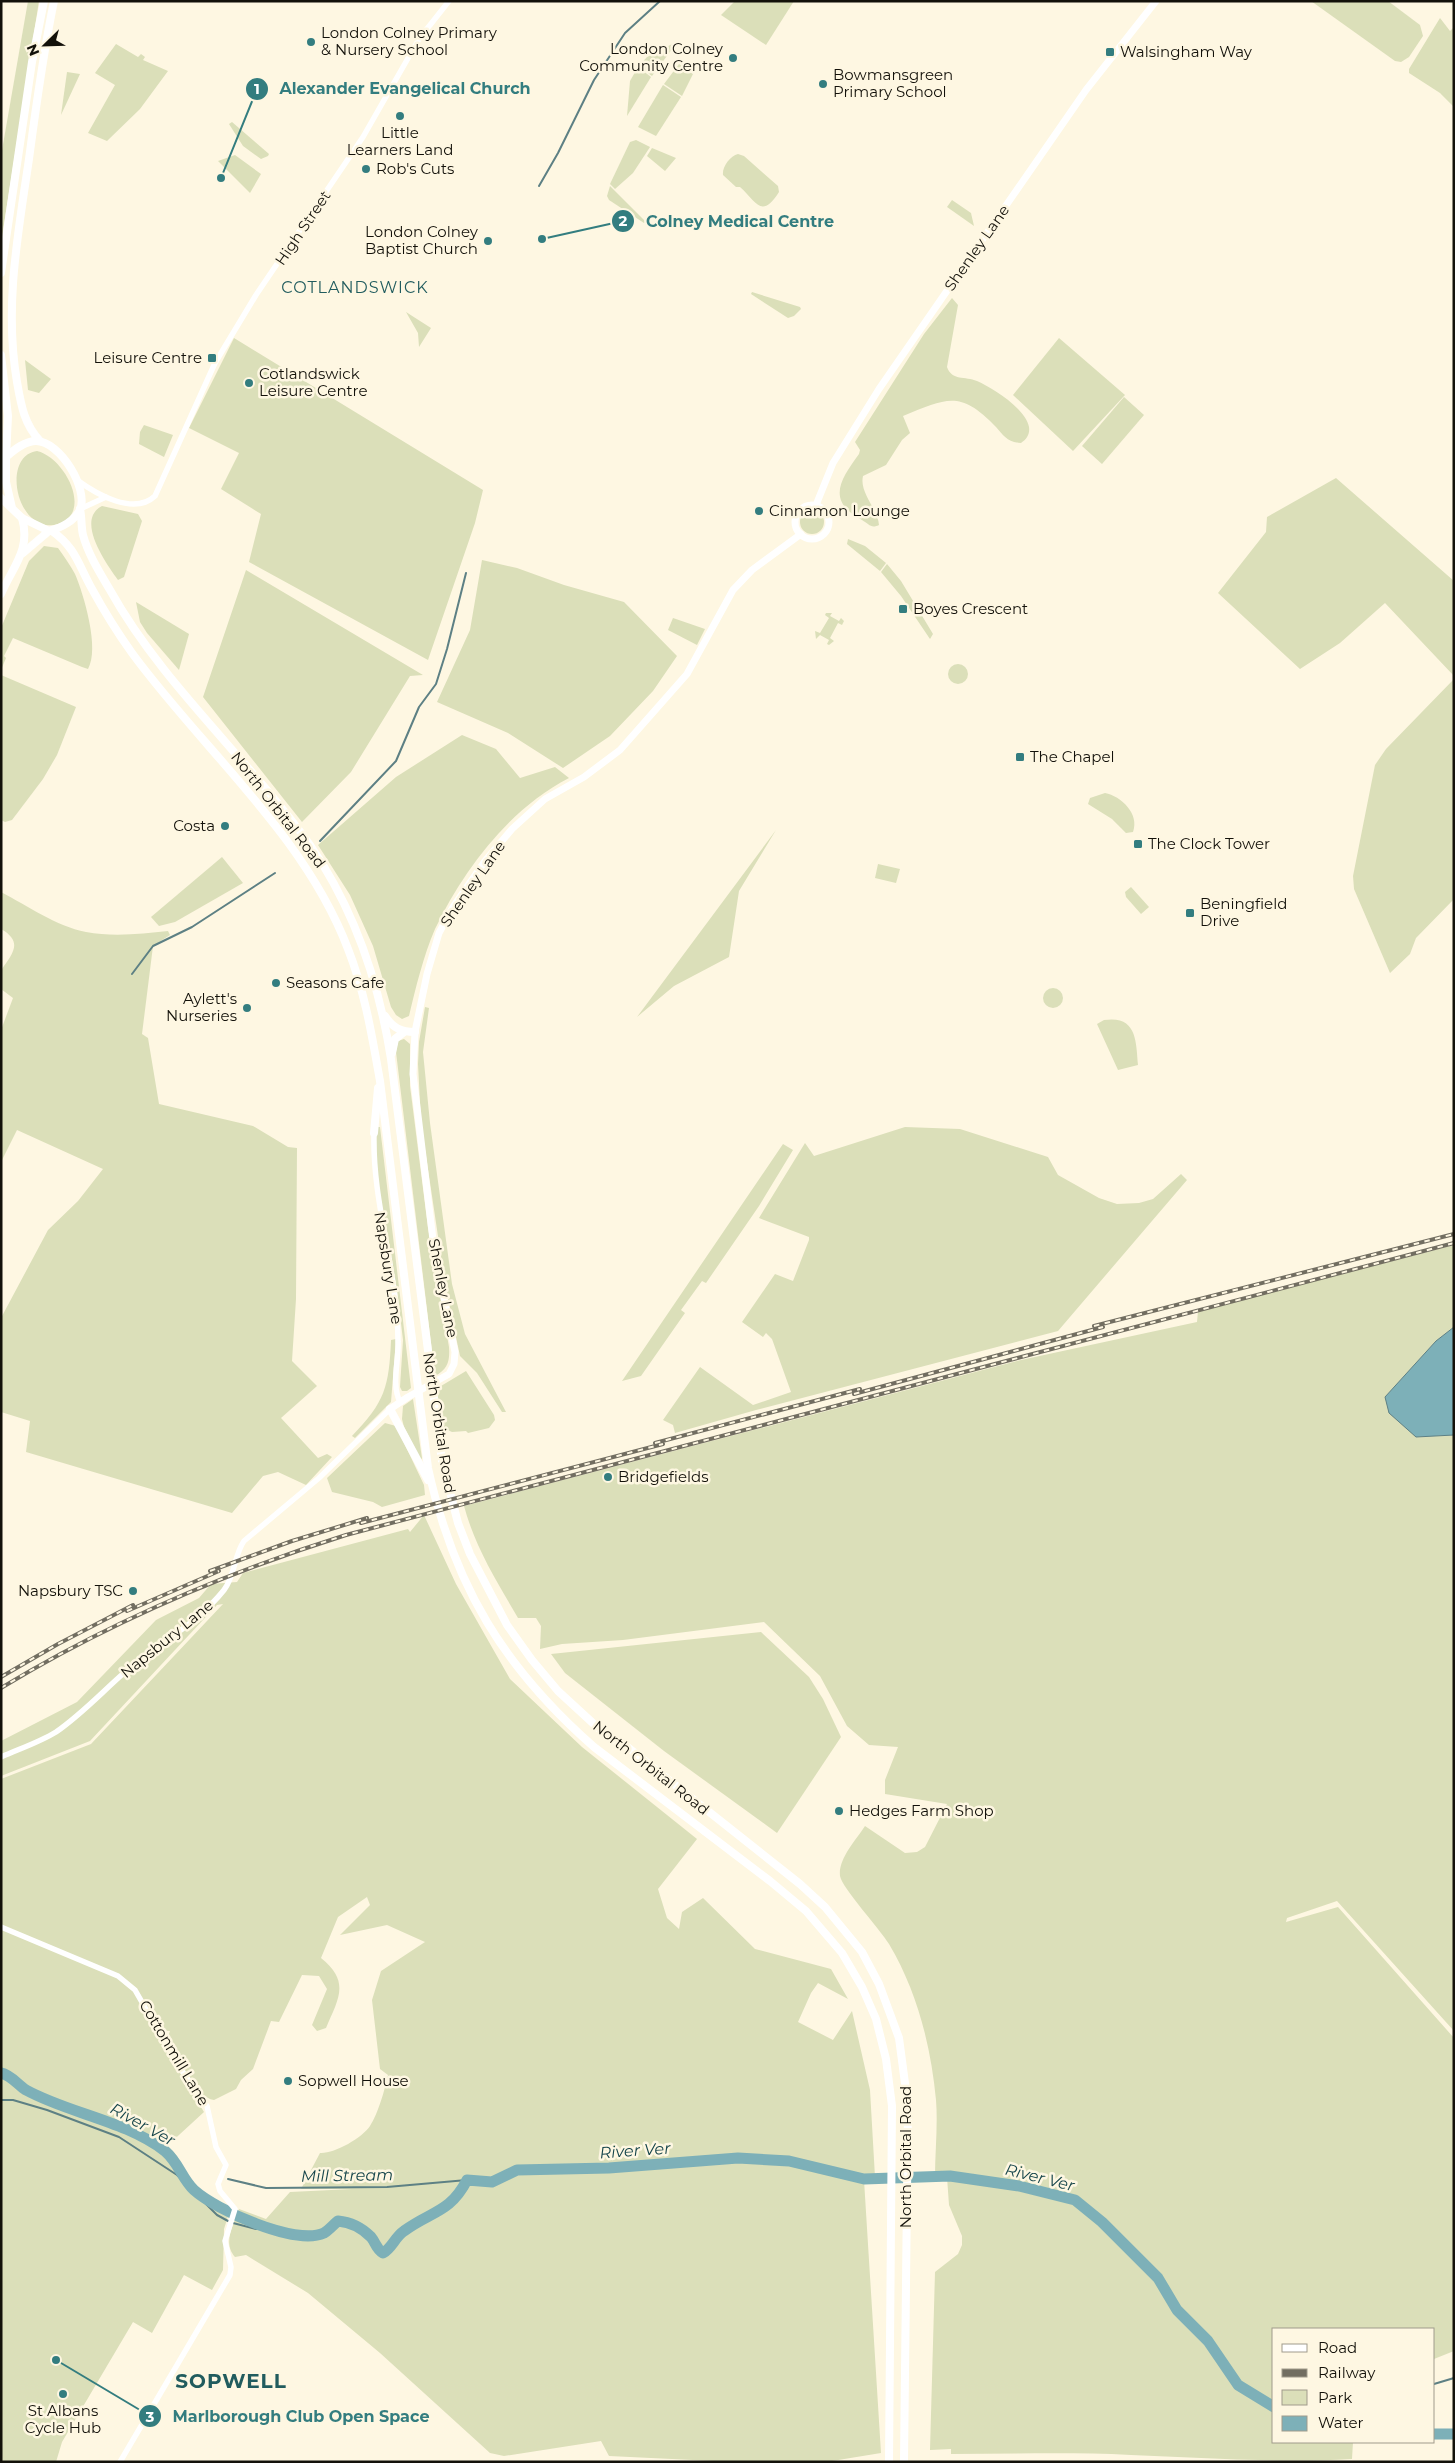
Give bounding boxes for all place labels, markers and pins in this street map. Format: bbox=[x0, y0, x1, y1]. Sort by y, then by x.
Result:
place label: London Colney Primary & Nursery School bbox=[321, 23, 498, 59]
marker: London Colney Primary & Nursery School bbox=[305, 36, 317, 48]
place label: London Colney Community Centre bbox=[579, 39, 724, 75]
place label: Walsingham Way bbox=[1120, 42, 1253, 61]
marker: Walsingham Way bbox=[1104, 46, 1116, 58]
marker: London Colney Community Centre bbox=[727, 52, 739, 64]
place label: Bowmansgreen Primary School bbox=[833, 65, 953, 101]
callout: Alexander Evangelical Church bbox=[244, 73, 540, 104]
marker: Bowmansgreen Primary School bbox=[817, 78, 829, 90]
marker: Little Learners Land bbox=[394, 110, 406, 122]
place label: Little Learners Land bbox=[347, 123, 453, 159]
place label: Rob's Cuts bbox=[376, 159, 454, 178]
marker: Rob's Cuts bbox=[360, 163, 372, 175]
callout: Colney Medical Centre bbox=[611, 206, 844, 237]
place label: London Colney Baptist Church bbox=[365, 222, 479, 258]
marker: London Colney Baptist Church bbox=[482, 235, 494, 247]
place label: Leisure Centre bbox=[94, 348, 202, 367]
marker: Leisure Centre bbox=[206, 352, 218, 364]
place label: Cotlandswick Leisure Centre bbox=[259, 364, 368, 400]
marker: Cotlandswick Leisure Centre bbox=[243, 377, 255, 389]
place label: Cinnamon Lounge bbox=[769, 501, 910, 520]
marker: Cinnamon Lounge bbox=[753, 505, 765, 517]
place label: Boyes Crescent bbox=[913, 599, 1028, 618]
marker: Boyes Crescent bbox=[897, 603, 909, 615]
place label: The Chapel bbox=[1030, 747, 1115, 766]
marker: The Chapel bbox=[1014, 751, 1026, 763]
place label: Costa bbox=[173, 816, 215, 835]
marker: Costa bbox=[219, 820, 231, 832]
place label: The Clock Tower bbox=[1148, 834, 1270, 853]
marker: The Clock Tower bbox=[1132, 838, 1144, 850]
place label: Beningfield Drive bbox=[1200, 894, 1287, 930]
marker: Beningfield Drive bbox=[1184, 907, 1196, 919]
place label: Seasons Cafe bbox=[286, 973, 384, 992]
marker: Seasons Cafe bbox=[270, 977, 282, 989]
place label: Aylett's Nurseries bbox=[166, 989, 237, 1025]
marker: Aylett's Nurseries bbox=[241, 1002, 253, 1014]
place label: Bridgefields bbox=[618, 1467, 708, 1486]
marker: Bridgefields bbox=[602, 1471, 614, 1483]
place label: Napsbury TSC bbox=[18, 1581, 123, 1600]
marker: Napsbury TSC bbox=[127, 1585, 139, 1597]
place label: Hedges Farm Shop bbox=[849, 1801, 994, 1820]
marker: Hedges Farm Shop bbox=[833, 1805, 845, 1817]
place label: Sopwell House bbox=[298, 2071, 409, 2090]
marker: Sopwell House bbox=[282, 2075, 294, 2087]
marker: St Albans Cycle Hub bbox=[57, 2388, 69, 2400]
place label: St Albans Cycle Hub bbox=[25, 2401, 101, 2437]
callout: Marlborough Club Open Space bbox=[138, 2401, 440, 2432]

